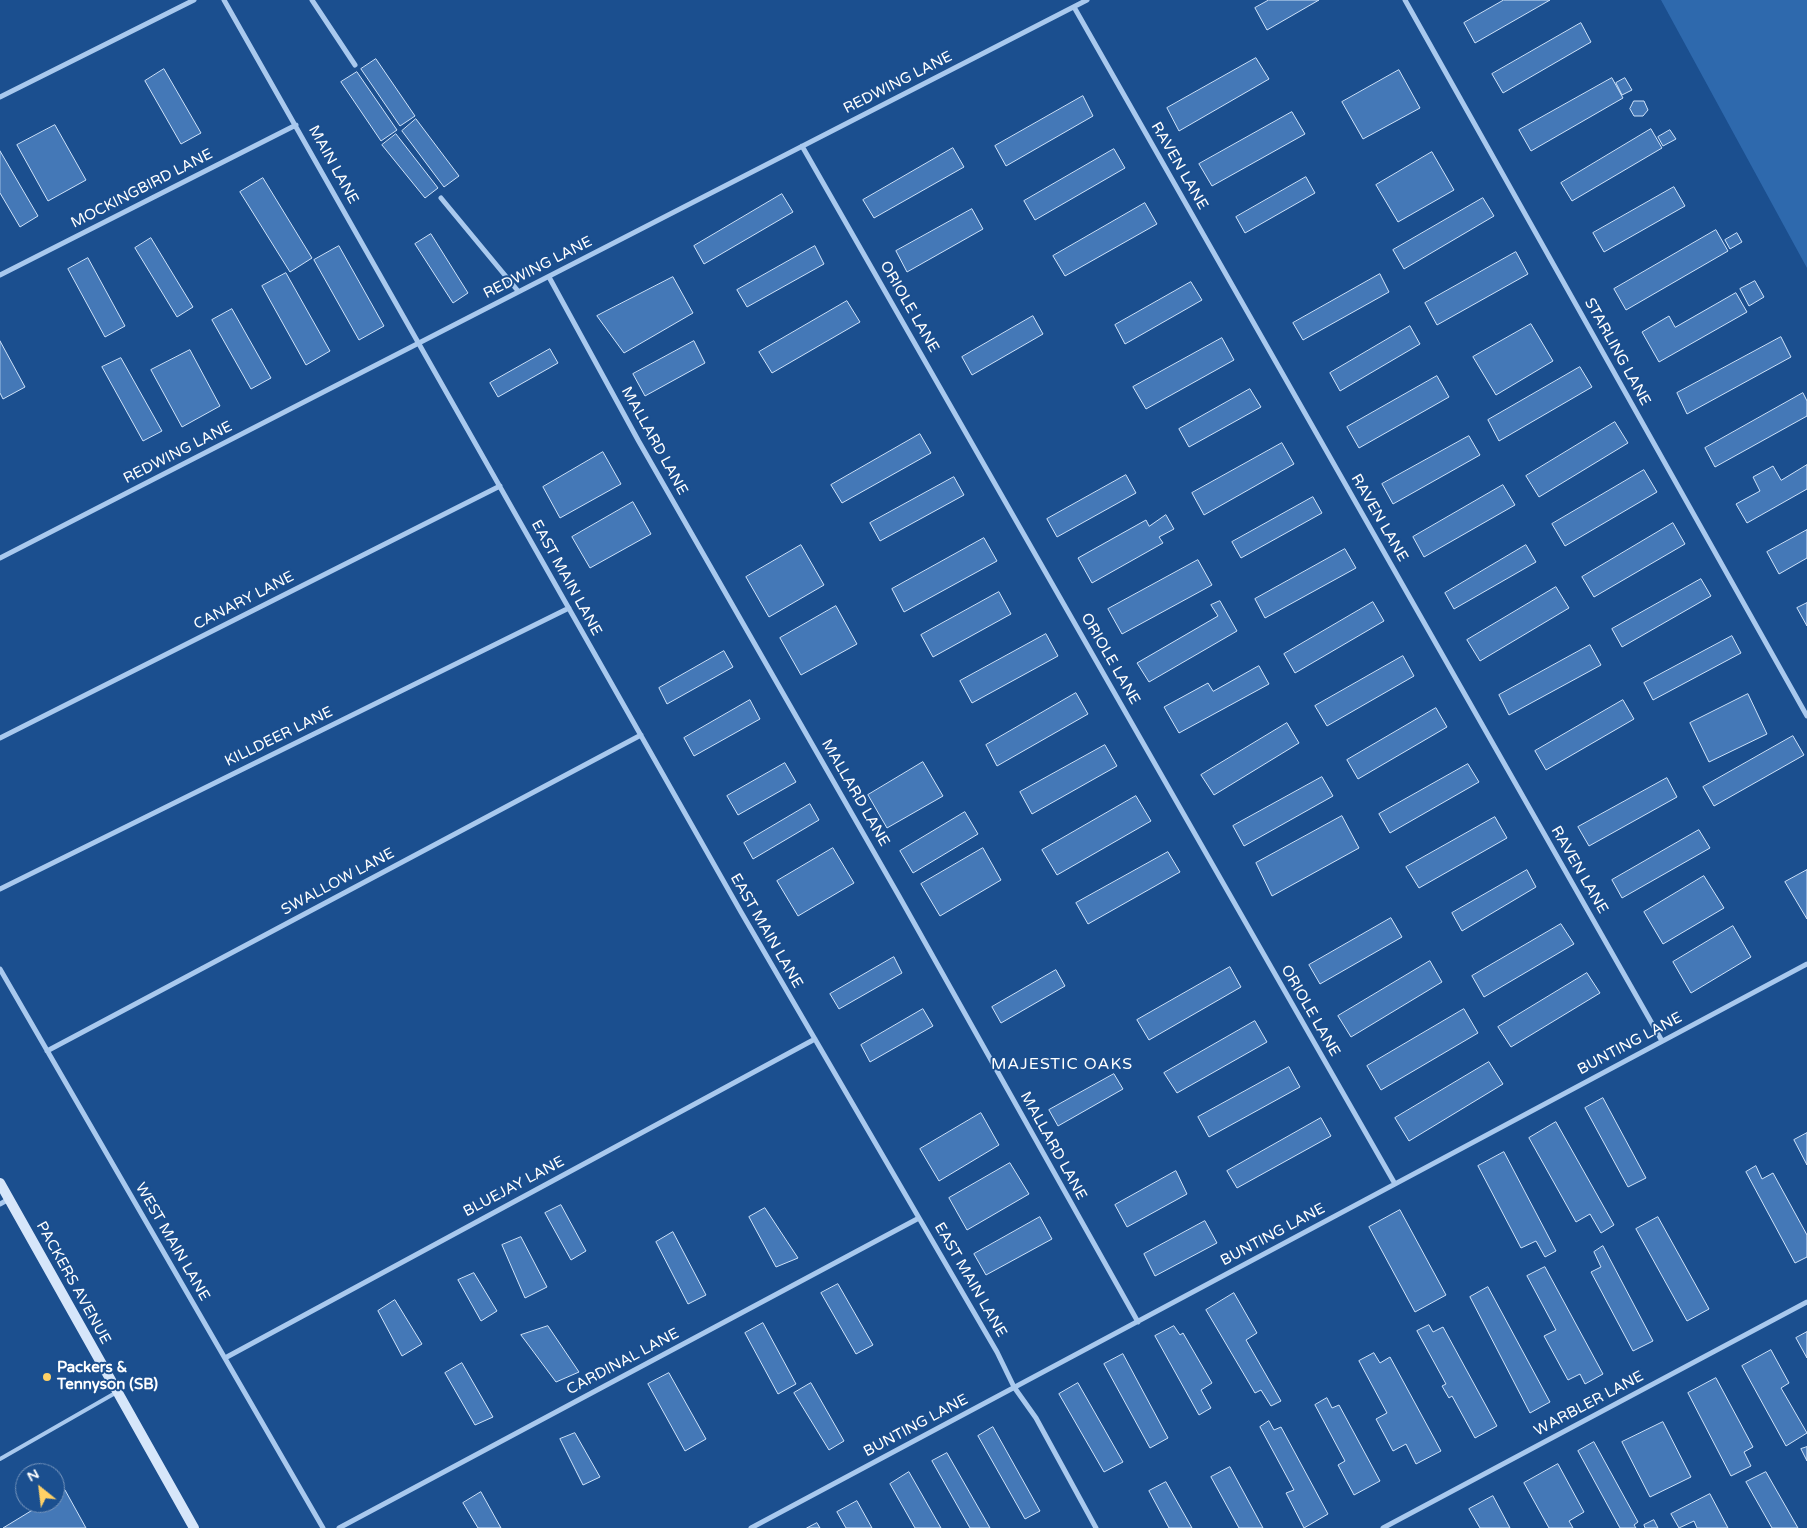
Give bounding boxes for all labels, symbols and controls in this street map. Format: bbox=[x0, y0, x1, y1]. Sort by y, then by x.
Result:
street label: REDWING LANE bbox=[841, 48, 955, 118]
street label: RAVEN LANE bbox=[1147, 119, 1211, 213]
street label: MAIN LANE bbox=[304, 123, 362, 207]
street label: MOCKINGBIRD LANE bbox=[68, 145, 216, 233]
street label: REDWING LANE bbox=[481, 233, 595, 303]
street label: ORIOLE LANE bbox=[876, 258, 942, 356]
street label: STARLING LANE bbox=[1580, 295, 1654, 409]
street label: MALLARD LANE bbox=[617, 384, 691, 498]
street label: REDWING LANE bbox=[121, 418, 235, 488]
street label: RAVEN LANE bbox=[1347, 471, 1411, 565]
street label: EAST MAIN LANE bbox=[527, 517, 605, 639]
street label: CANARY LANE bbox=[191, 568, 297, 634]
street label: ORIOLE LANE bbox=[1077, 610, 1143, 708]
street label: KILLDEER LANE bbox=[222, 703, 336, 771]
street label: MALLARD LANE bbox=[817, 736, 893, 850]
street label: RAVEN LANE bbox=[1547, 823, 1611, 917]
street label: SWALLOW LANE bbox=[278, 845, 398, 919]
street label: EAST MAIN LANE bbox=[726, 870, 806, 992]
street label: ORIOLE LANE bbox=[1277, 962, 1343, 1060]
street label: BUNTING LANE bbox=[1575, 1009, 1685, 1079]
district label: MAJESTIC OAKS bbox=[989, 1055, 1135, 1075]
street label: MALLARD LANE bbox=[1016, 1089, 1090, 1203]
street label: BLUEJAY LANE bbox=[461, 1153, 567, 1221]
street label: WEST MAIN LANE bbox=[131, 1180, 213, 1304]
street label: BUNTING LANE bbox=[1218, 1200, 1328, 1270]
street label: PACKERS AVENUE bbox=[32, 1218, 114, 1348]
street label: EAST MAIN LANE bbox=[930, 1219, 1010, 1341]
street label: CARDINAL LANE bbox=[564, 1325, 682, 1399]
place label: Packers & Tennyson (SB) bbox=[57, 1359, 158, 1394]
street label: WARBLER LANE bbox=[1531, 1368, 1647, 1440]
marker: Packers & Tennyson (SB) bbox=[41, 1371, 53, 1383]
street label: BUNTING LANE bbox=[861, 1391, 971, 1461]
north arrow bbox=[15, 1463, 65, 1513]
text: N bbox=[24, 1465, 42, 1485]

